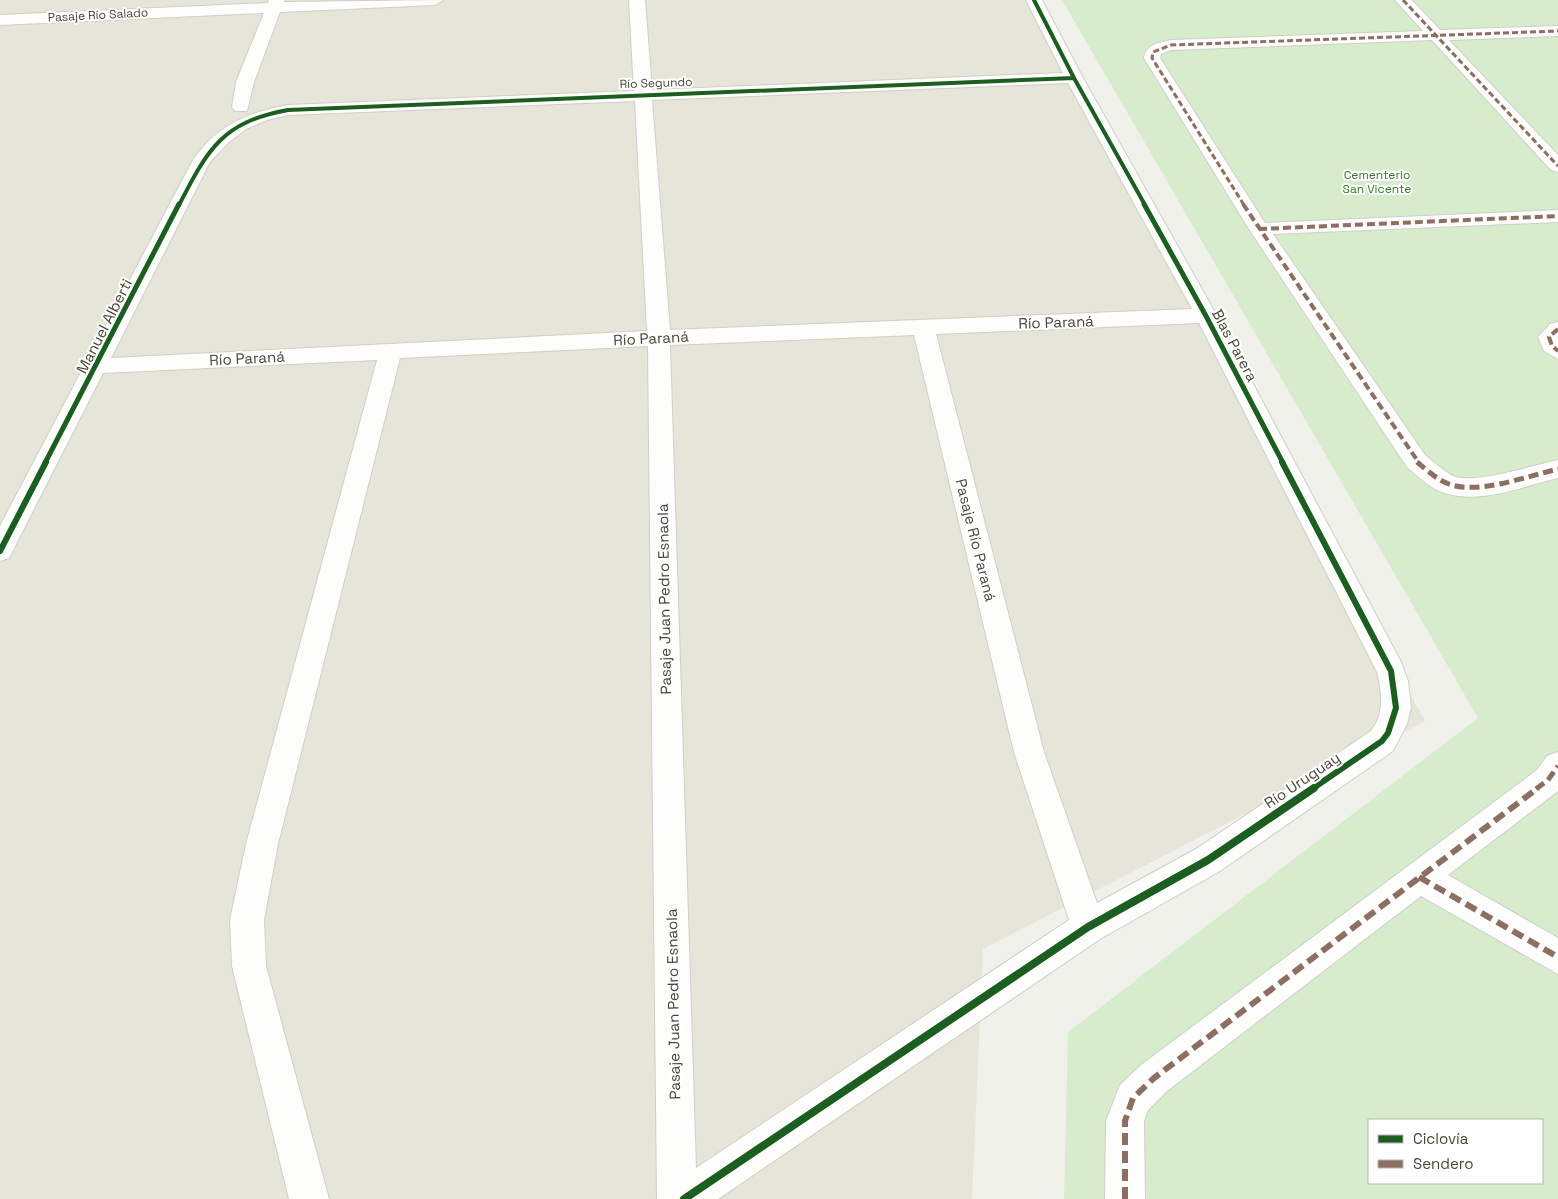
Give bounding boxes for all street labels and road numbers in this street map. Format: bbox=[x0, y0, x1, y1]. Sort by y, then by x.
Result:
street label: Pasaje Río Salado bbox=[47, 4, 149, 26]
street label: Río Segundo bbox=[619, 74, 693, 92]
street label: Manuel Alberti bbox=[72, 275, 136, 377]
street label: Blas Parera bbox=[1208, 305, 1262, 385]
street label: Río Paraná bbox=[1018, 311, 1094, 333]
street label: Río Paraná bbox=[613, 327, 690, 349]
street label: Río Paraná bbox=[209, 347, 286, 369]
street label: Pasaje Río Paraná bbox=[952, 477, 1001, 604]
street label: Pasaje Juan Pedro Esnaola bbox=[653, 503, 675, 695]
street label: Río Uruguay bbox=[1260, 748, 1344, 812]
street label: Pasaje Juan Pedro Esnaola bbox=[662, 908, 684, 1100]

